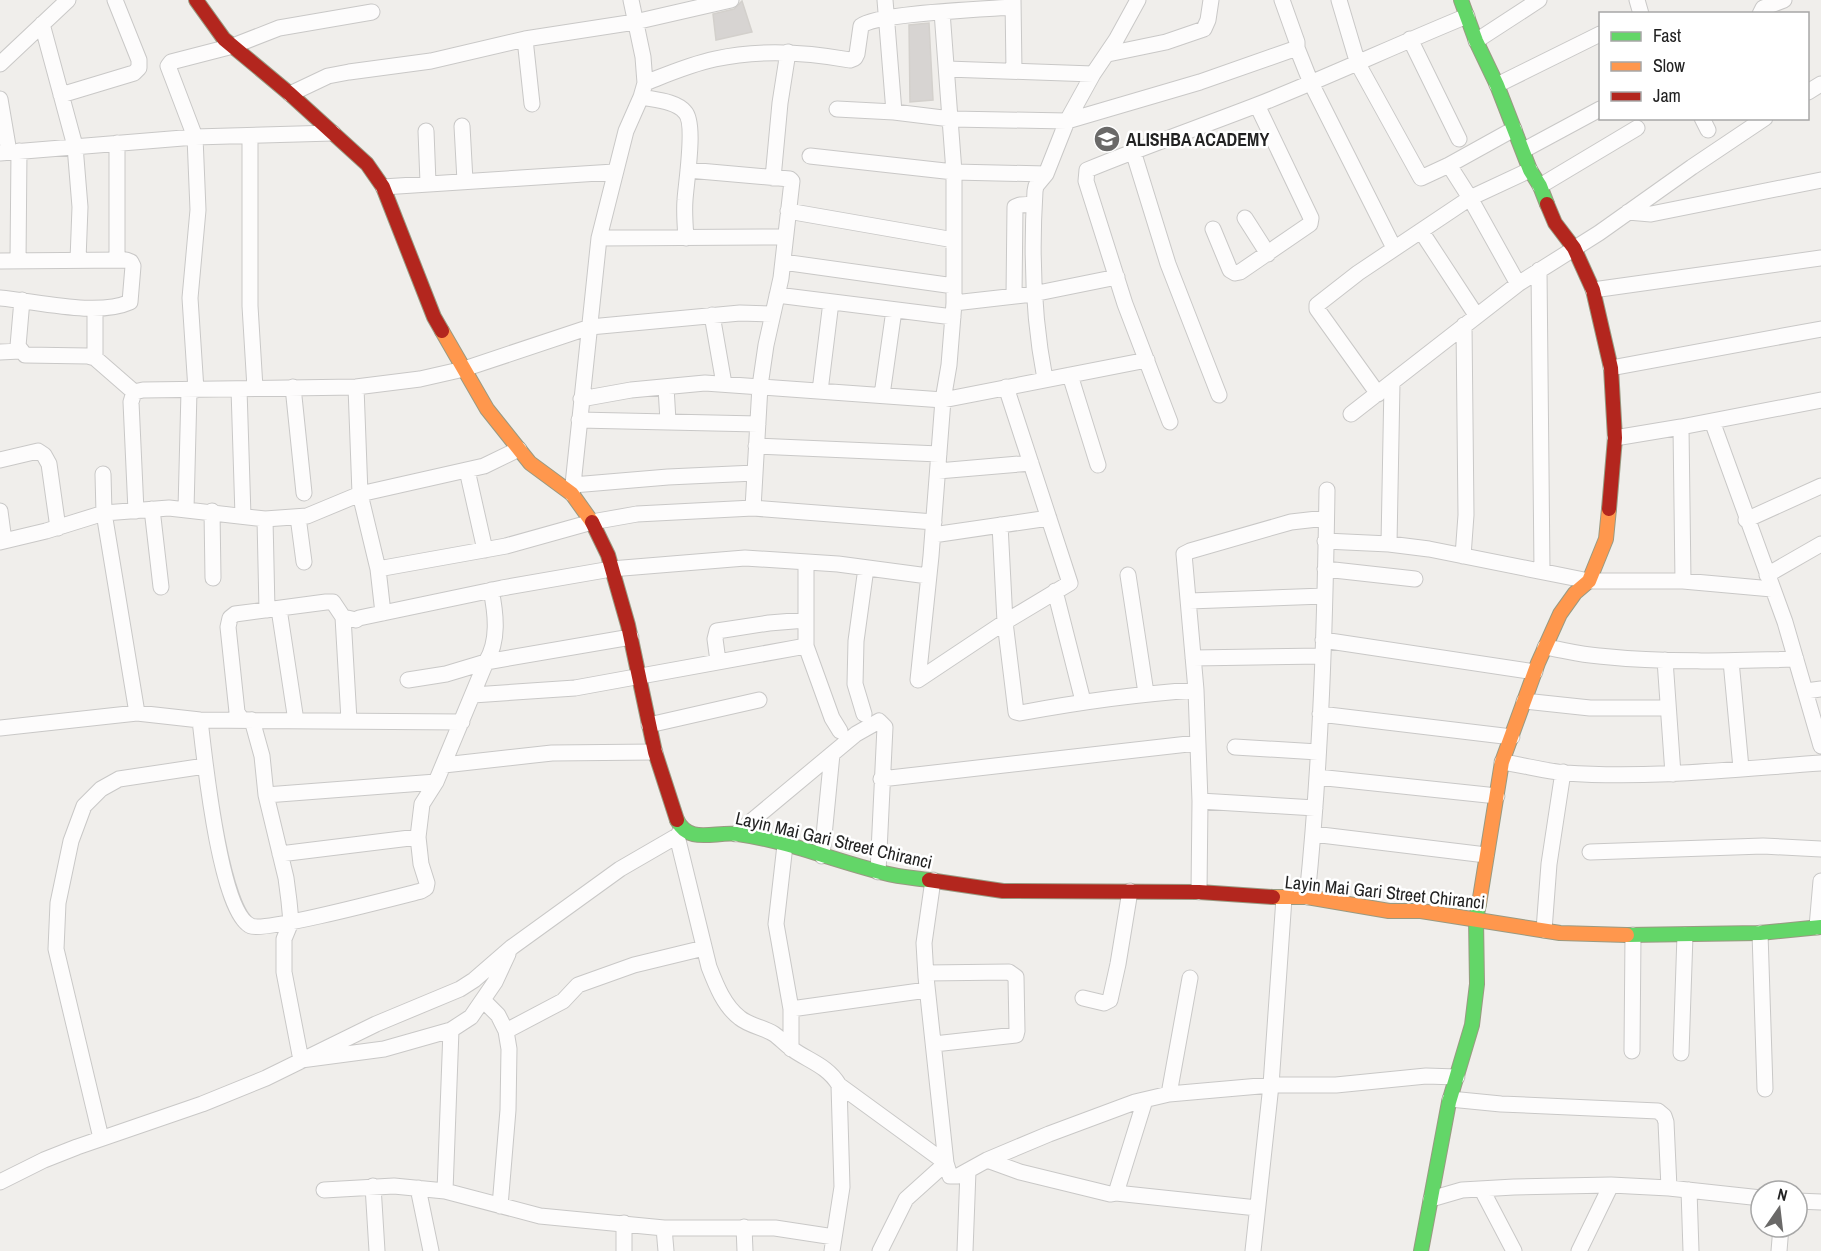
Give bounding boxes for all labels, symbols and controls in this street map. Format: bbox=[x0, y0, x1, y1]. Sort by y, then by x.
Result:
legend bbox=[1599, 12, 1809, 120]
text: Fast bbox=[1653, 23, 1681, 48]
text: Slow bbox=[1653, 53, 1685, 78]
text: Jam bbox=[1653, 83, 1681, 108]
school or university icon: ALISHBA ACADEMY bbox=[1092, 124, 1122, 154]
place label: ALISHBA ACADEMY bbox=[1126, 127, 1269, 152]
street label: Layin Mai Gari Street Chiranci bbox=[733, 805, 935, 875]
street label: Layin Mai Gari Street Chiranci bbox=[1284, 869, 1486, 915]
north arrow bbox=[1749, 1179, 1809, 1239]
text: N bbox=[1775, 1183, 1790, 1206]

